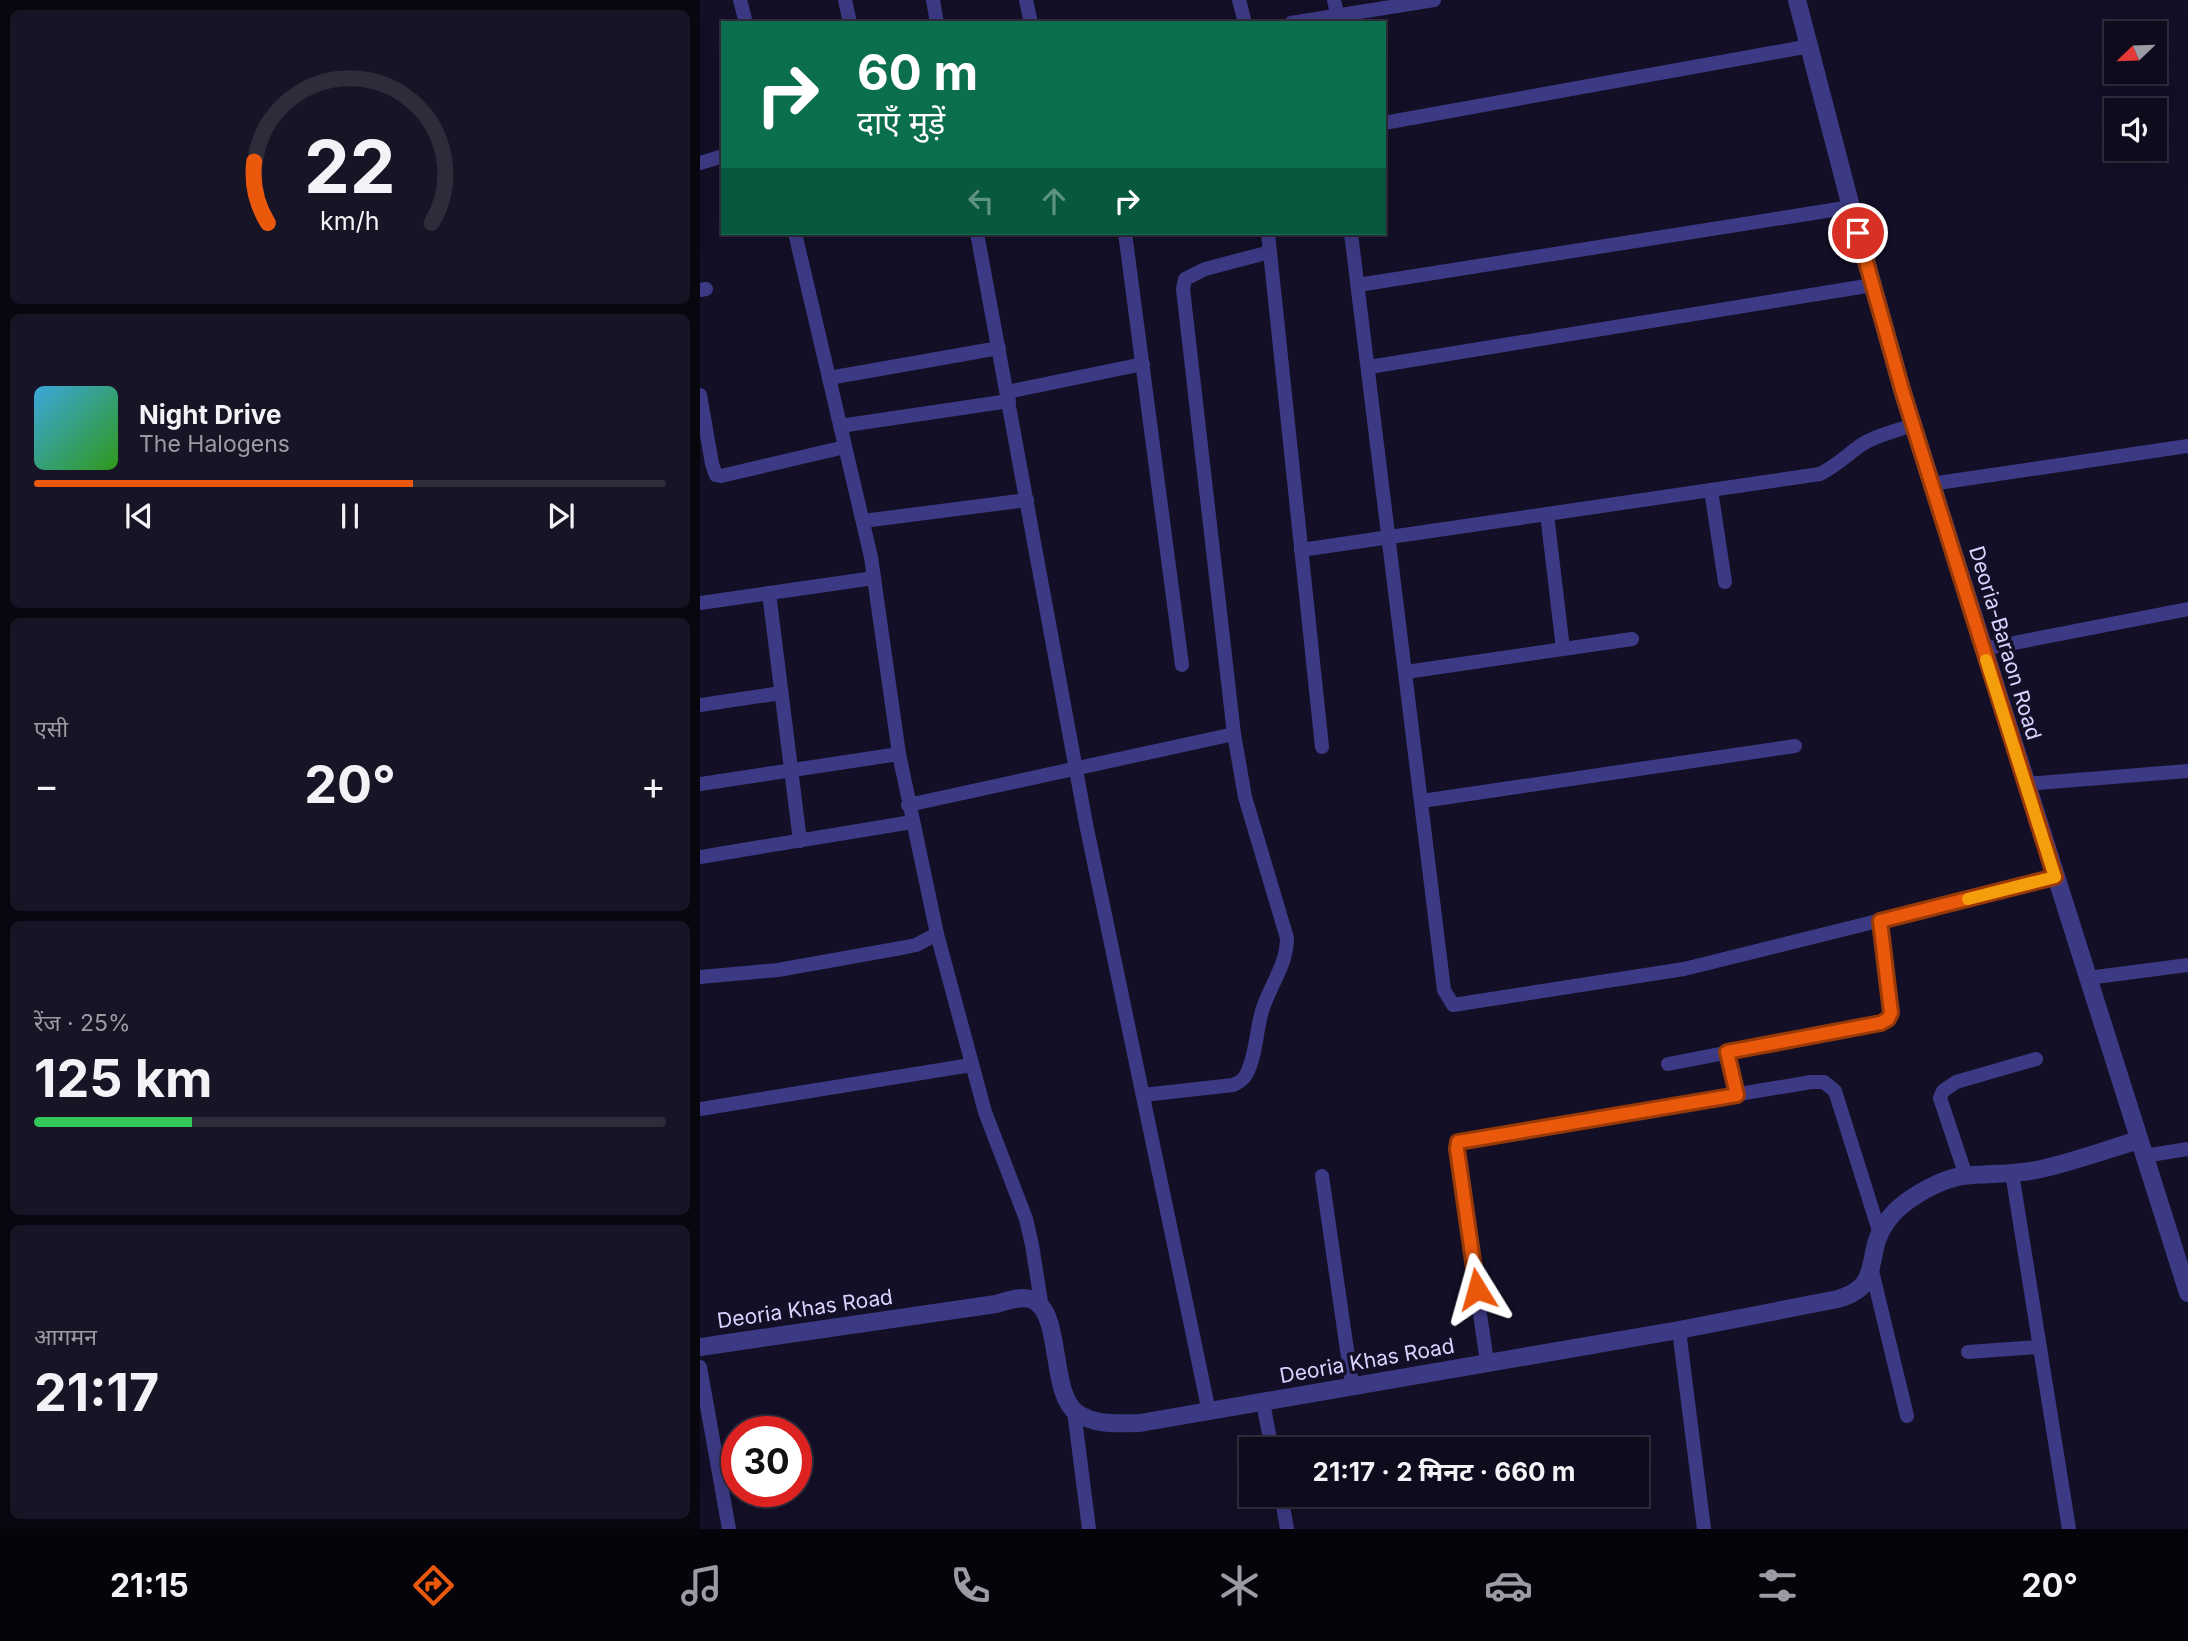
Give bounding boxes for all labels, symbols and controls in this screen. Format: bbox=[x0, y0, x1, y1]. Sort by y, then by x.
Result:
north arrow bbox=[2104, 21, 2166, 84]
map controls bbox=[2104, 21, 2167, 161]
text: 60 m bbox=[857, 43, 978, 102]
icon: right bbox=[742, 49, 833, 140]
button: sound bbox=[2104, 98, 2167, 161]
text: दाएँ मुड़ें bbox=[857, 103, 945, 142]
text: 22 bbox=[304, 122, 396, 211]
icon: left bbox=[962, 182, 1000, 220]
icon: ahead bbox=[1035, 182, 1073, 220]
icon: right bbox=[1108, 182, 1146, 220]
pin bbox=[1828, 203, 1888, 263]
text: km/h bbox=[320, 206, 380, 236]
icon: arrive bbox=[1839, 214, 1877, 252]
text: Night Drive bbox=[139, 399, 281, 430]
text: The Halogens bbox=[139, 430, 290, 458]
icon: previous bbox=[120, 497, 158, 535]
icon: pause bbox=[331, 497, 369, 535]
icon: next bbox=[542, 497, 580, 535]
street label: Deoria-Baraon Road bbox=[1964, 543, 2047, 743]
text: एसी bbox=[34, 715, 68, 743]
text: 20° bbox=[304, 753, 396, 816]
text: − bbox=[34, 762, 59, 808]
text: + bbox=[641, 762, 666, 808]
text: रेंज · 25% bbox=[34, 1009, 131, 1037]
text: 125 km bbox=[34, 1047, 212, 1110]
position arrow bbox=[1440, 1252, 1514, 1326]
street label: Deoria Khas Road bbox=[716, 1284, 894, 1333]
text: आगमन bbox=[34, 1323, 97, 1351]
street label: Deoria Khas Road bbox=[1278, 1333, 1456, 1388]
text: 21:17 bbox=[34, 1361, 159, 1424]
speed limit sign: 30 bbox=[721, 1416, 812, 1507]
text: 21:17 · 2 मिनट · 660 m bbox=[1313, 1456, 1575, 1487]
icon: directions bbox=[409, 1561, 458, 1610]
icon: music bbox=[677, 1561, 726, 1610]
icon: phone bbox=[946, 1561, 995, 1610]
icon: climate bbox=[1215, 1561, 1264, 1610]
icon: car bbox=[1484, 1561, 1533, 1610]
icon: filters bbox=[1753, 1561, 1802, 1610]
text: 21:15 bbox=[110, 1566, 189, 1605]
text: 20° bbox=[2022, 1566, 2078, 1605]

